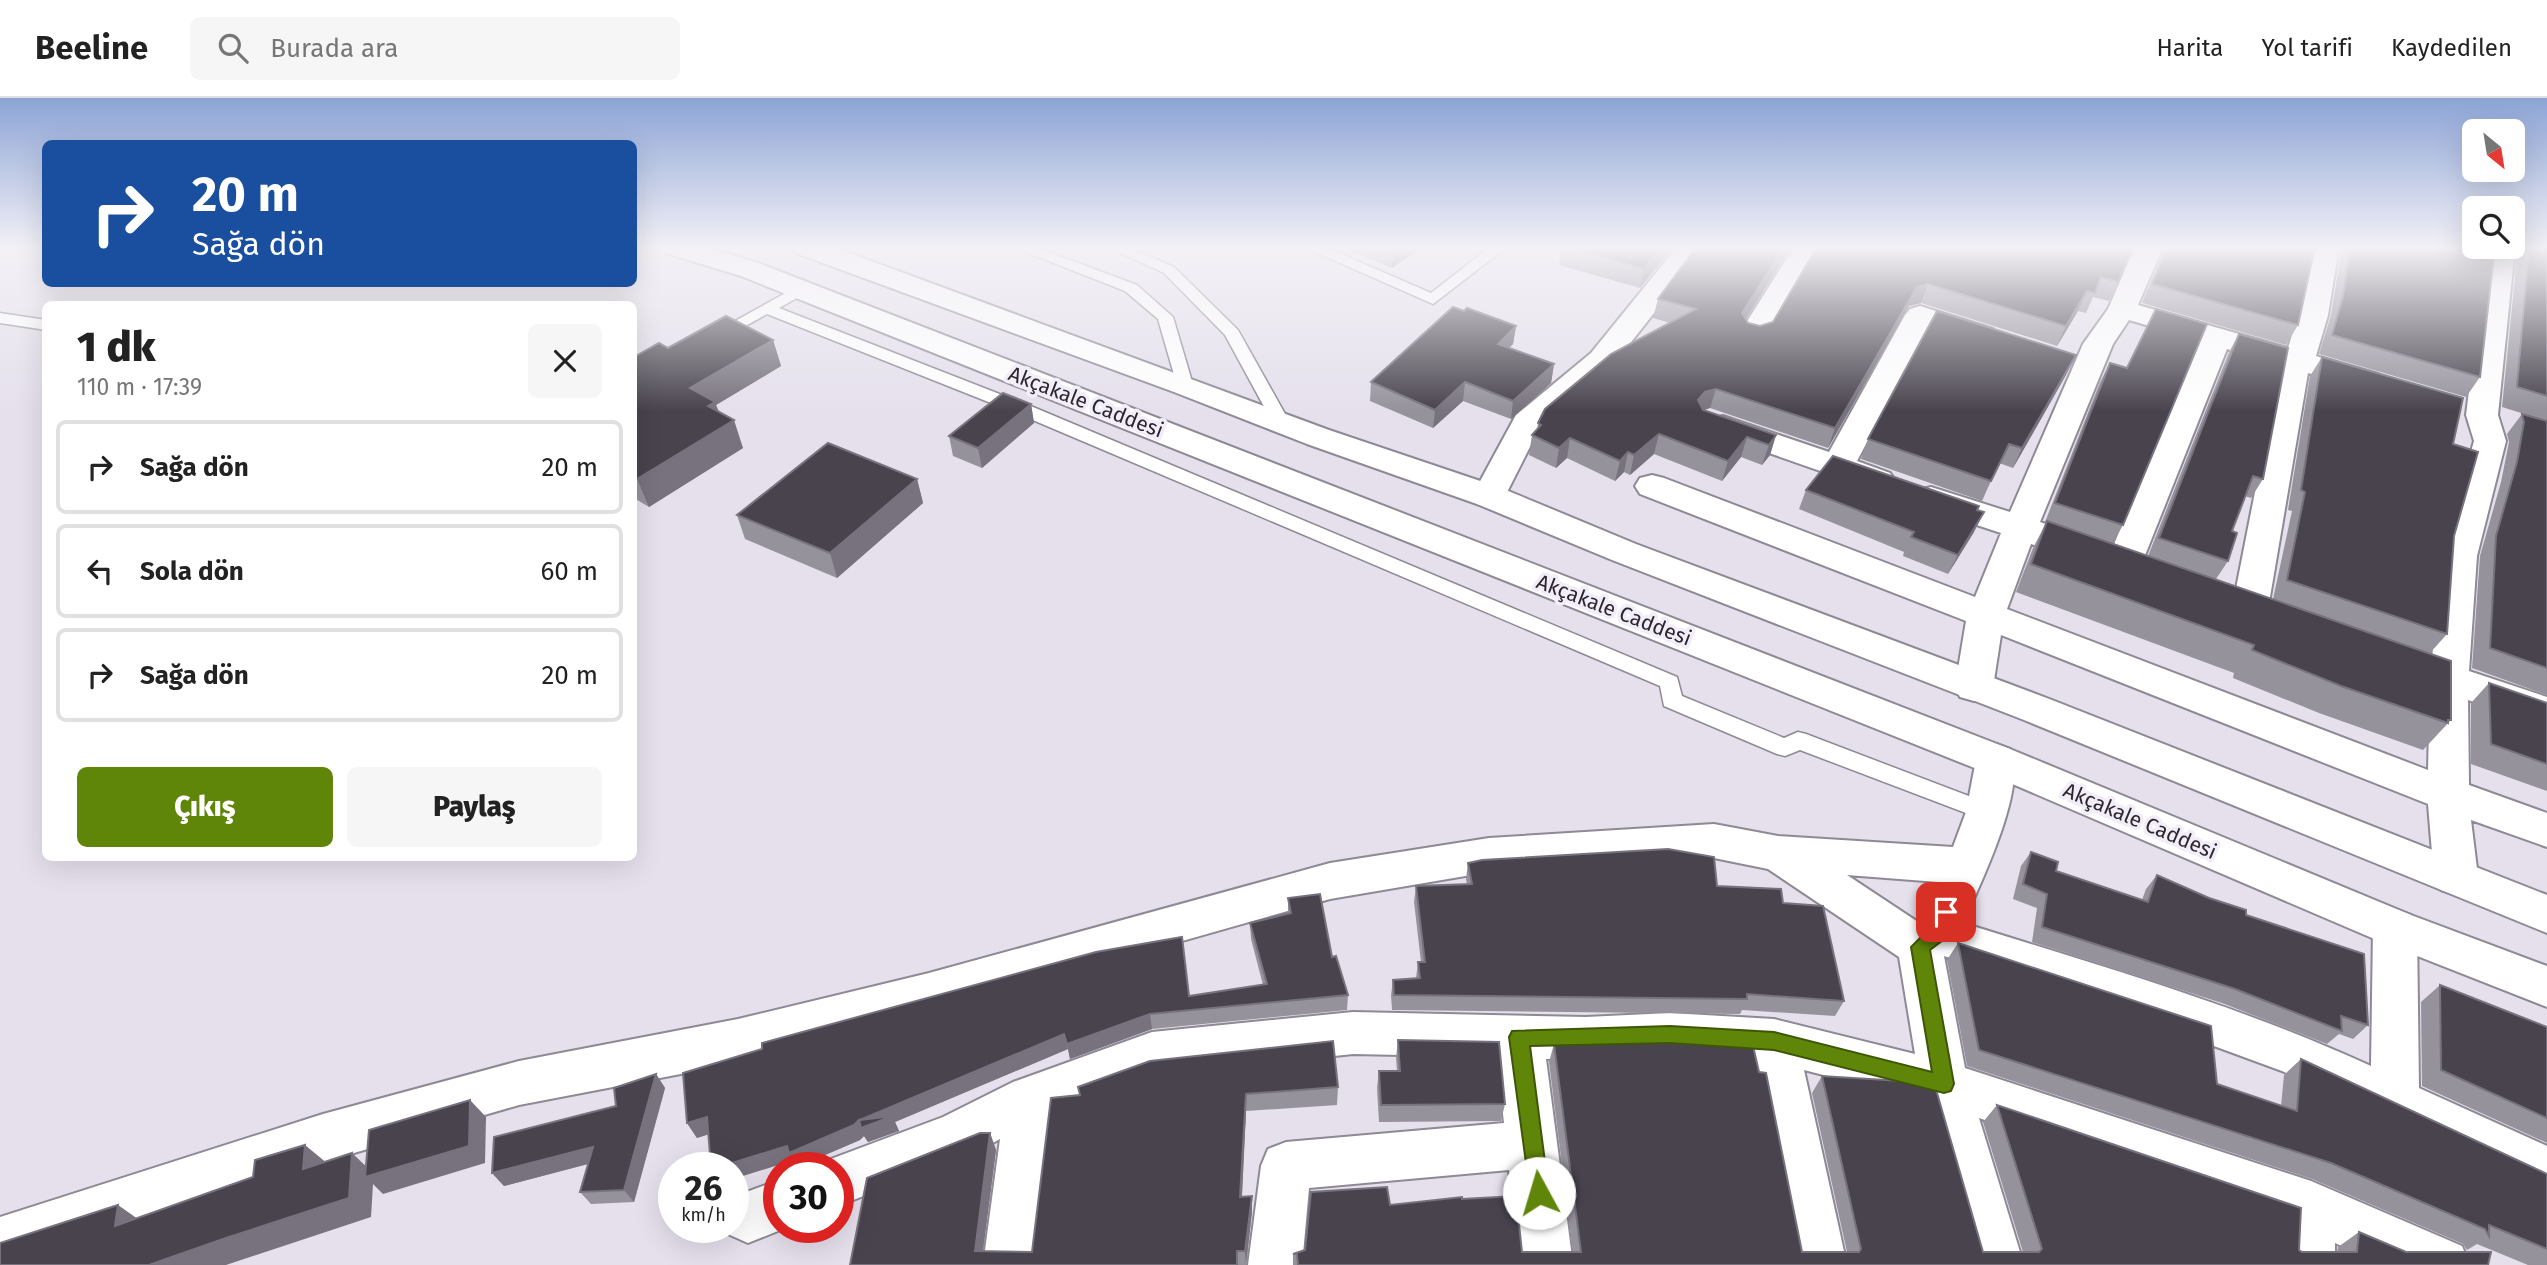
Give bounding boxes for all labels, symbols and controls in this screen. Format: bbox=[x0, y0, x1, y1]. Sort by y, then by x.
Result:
search box bbox=[190, 17, 680, 80]
text: Beeline bbox=[35, 28, 148, 68]
icon: search bbox=[214, 29, 252, 67]
text: Burada ara bbox=[270, 33, 398, 64]
text: Harita bbox=[2156, 34, 2223, 62]
text: Yol tarifi bbox=[2261, 34, 2353, 62]
text: Kaydedilen bbox=[2391, 34, 2512, 62]
north arrow bbox=[2462, 119, 2525, 182]
map controls bbox=[2462, 119, 2525, 259]
text: 20 m bbox=[192, 165, 299, 224]
icon: right bbox=[77, 168, 168, 259]
button: search bbox=[2462, 196, 2525, 259]
text: Sağa dön bbox=[192, 225, 325, 263]
text: 1 dk bbox=[77, 322, 155, 372]
button: close bbox=[528, 324, 602, 398]
street label: Akçakale Caddesi bbox=[1005, 361, 1167, 443]
text: 110 m · 17:39 bbox=[77, 373, 202, 401]
icon: right bbox=[81, 448, 119, 486]
text: Sağa dön bbox=[140, 452, 249, 483]
text: 20 m bbox=[541, 452, 598, 483]
icon: left bbox=[81, 552, 119, 590]
text: Sola dön bbox=[140, 556, 244, 587]
text: 60 m bbox=[540, 556, 598, 587]
street label: Akçakale Caddesi bbox=[1533, 569, 1695, 651]
icon: right bbox=[81, 656, 119, 694]
text: Sağa dön bbox=[140, 660, 249, 691]
text: 20 m bbox=[541, 660, 598, 691]
button: Çıkış bbox=[77, 767, 333, 847]
button: Paylaş bbox=[347, 767, 602, 847]
street label: Akçakale Caddesi bbox=[2060, 777, 2220, 865]
pin bbox=[1916, 882, 1976, 942]
icon: arrive bbox=[1927, 893, 1965, 931]
speed limit sign: 30 bbox=[763, 1152, 854, 1243]
position arrow bbox=[1502, 1156, 1576, 1230]
text: 26 bbox=[685, 1167, 722, 1209]
text: km/h bbox=[681, 1204, 726, 1226]

